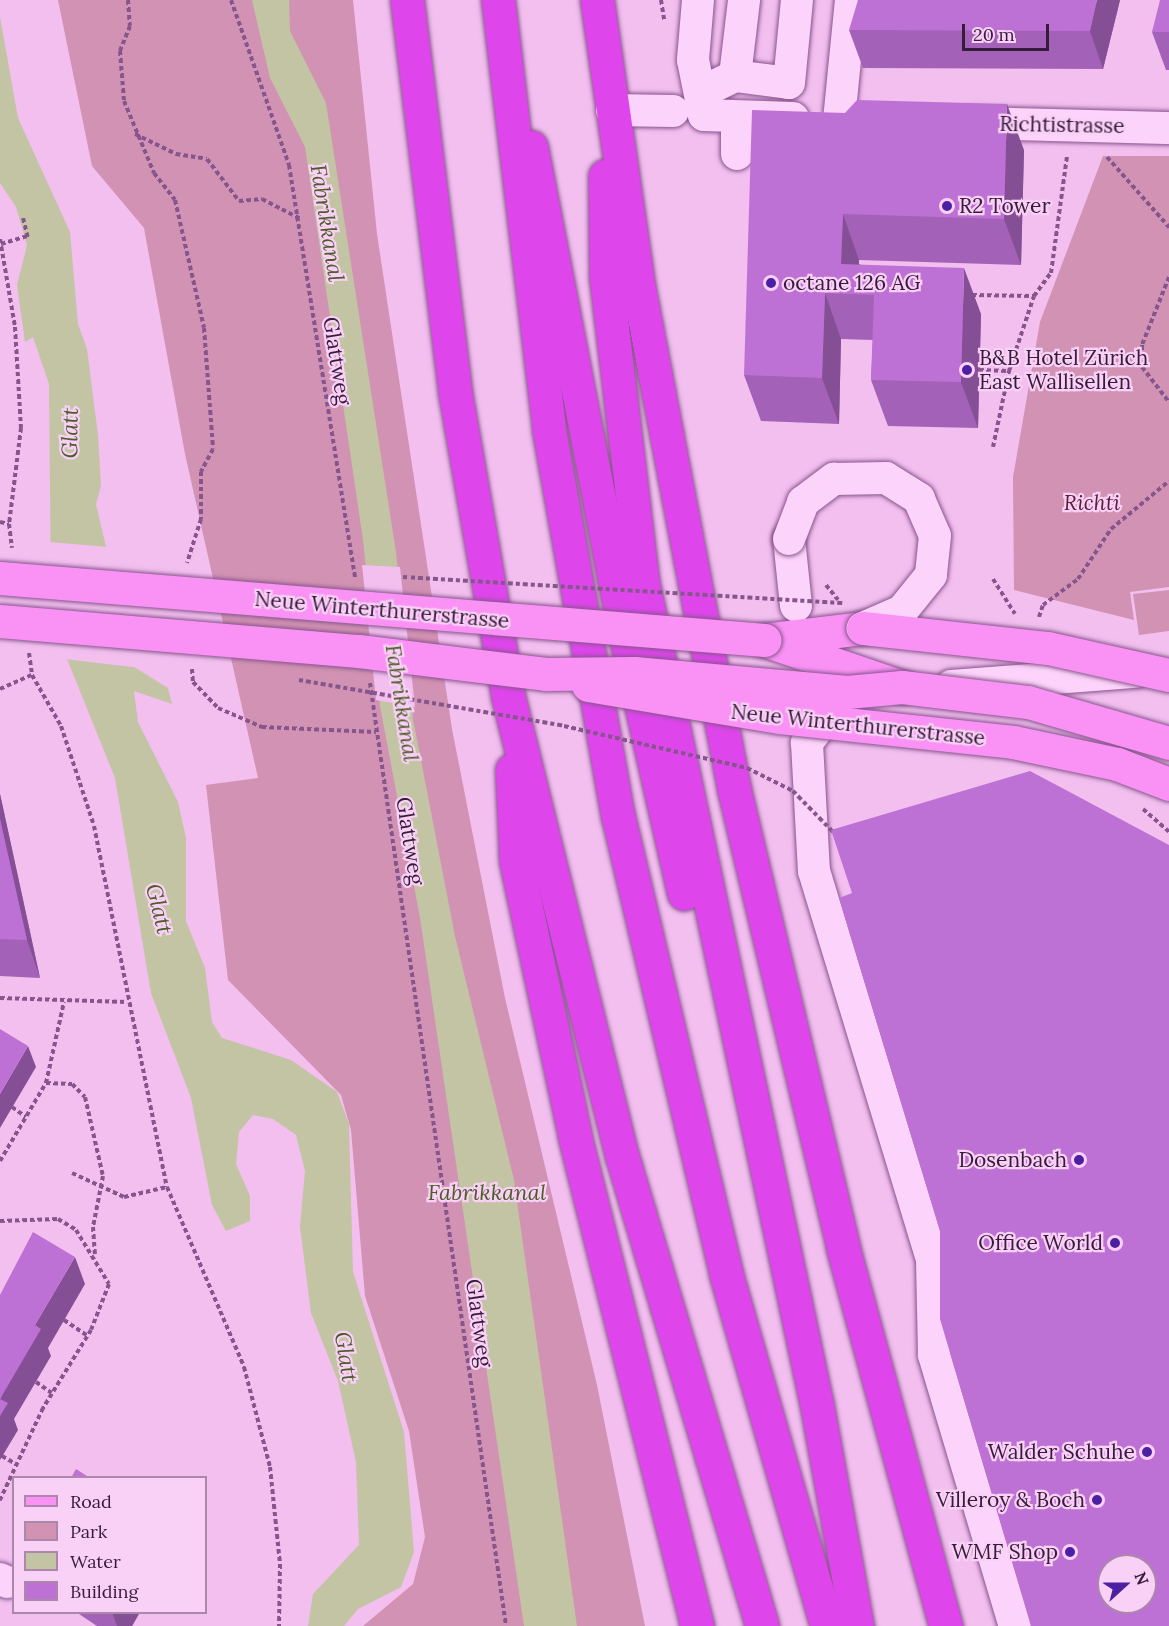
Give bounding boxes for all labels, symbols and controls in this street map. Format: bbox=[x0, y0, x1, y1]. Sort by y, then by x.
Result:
scale bar bbox=[965, 12, 1052, 50]
text: 20 m bbox=[973, 23, 1015, 46]
street label: Richtistrasse bbox=[999, 111, 1125, 139]
water label: Fabrikkanal bbox=[305, 163, 349, 283]
place label: R2 Tower bbox=[959, 193, 1051, 219]
marker: R2 Tower bbox=[940, 199, 954, 213]
place label: octane 126 AG bbox=[783, 270, 921, 296]
marker: octane 126 AG bbox=[764, 276, 778, 290]
street label: Glattweg bbox=[318, 315, 356, 407]
place label: B&B Hotel Zürich East Wallisellen bbox=[979, 345, 1148, 395]
marker: B&B Hotel Zürich East Wallisellen bbox=[960, 363, 974, 377]
water label: Glatt bbox=[56, 407, 84, 459]
park label: Richti bbox=[1064, 490, 1120, 516]
street label: Neue Winterthurerstrasse bbox=[254, 586, 510, 634]
water label: Fabrikkanal bbox=[380, 643, 424, 763]
street label: Neue Winterthurerstrasse bbox=[730, 699, 986, 751]
street label: Glattweg bbox=[391, 795, 429, 887]
water label: Glatt bbox=[140, 881, 178, 937]
place label: Dosenbach bbox=[958, 1147, 1067, 1173]
marker: Dosenbach bbox=[1072, 1153, 1086, 1167]
water label: Fabrikkanal bbox=[428, 1180, 546, 1206]
place label: Office World bbox=[978, 1230, 1103, 1256]
marker: Office World bbox=[1108, 1236, 1122, 1250]
street label: Glattweg bbox=[460, 1277, 498, 1369]
water label: Glatt bbox=[329, 1330, 363, 1384]
place label: Walder Schuhe bbox=[988, 1439, 1135, 1465]
marker: Walder Schuhe bbox=[1140, 1445, 1154, 1459]
legend bbox=[12, 1476, 207, 1614]
place label: Villeroy & Boch bbox=[936, 1487, 1085, 1513]
text: Road bbox=[70, 1490, 112, 1513]
marker: Villeroy & Boch bbox=[1090, 1493, 1104, 1507]
text: Park bbox=[70, 1520, 107, 1543]
place label: WMF Shop bbox=[951, 1539, 1058, 1565]
marker: WMF Shop bbox=[1063, 1545, 1077, 1559]
text: Water bbox=[70, 1550, 121, 1573]
north arrow bbox=[1097, 1554, 1157, 1614]
text: N bbox=[1130, 1569, 1153, 1588]
text: Building bbox=[70, 1580, 138, 1603]

